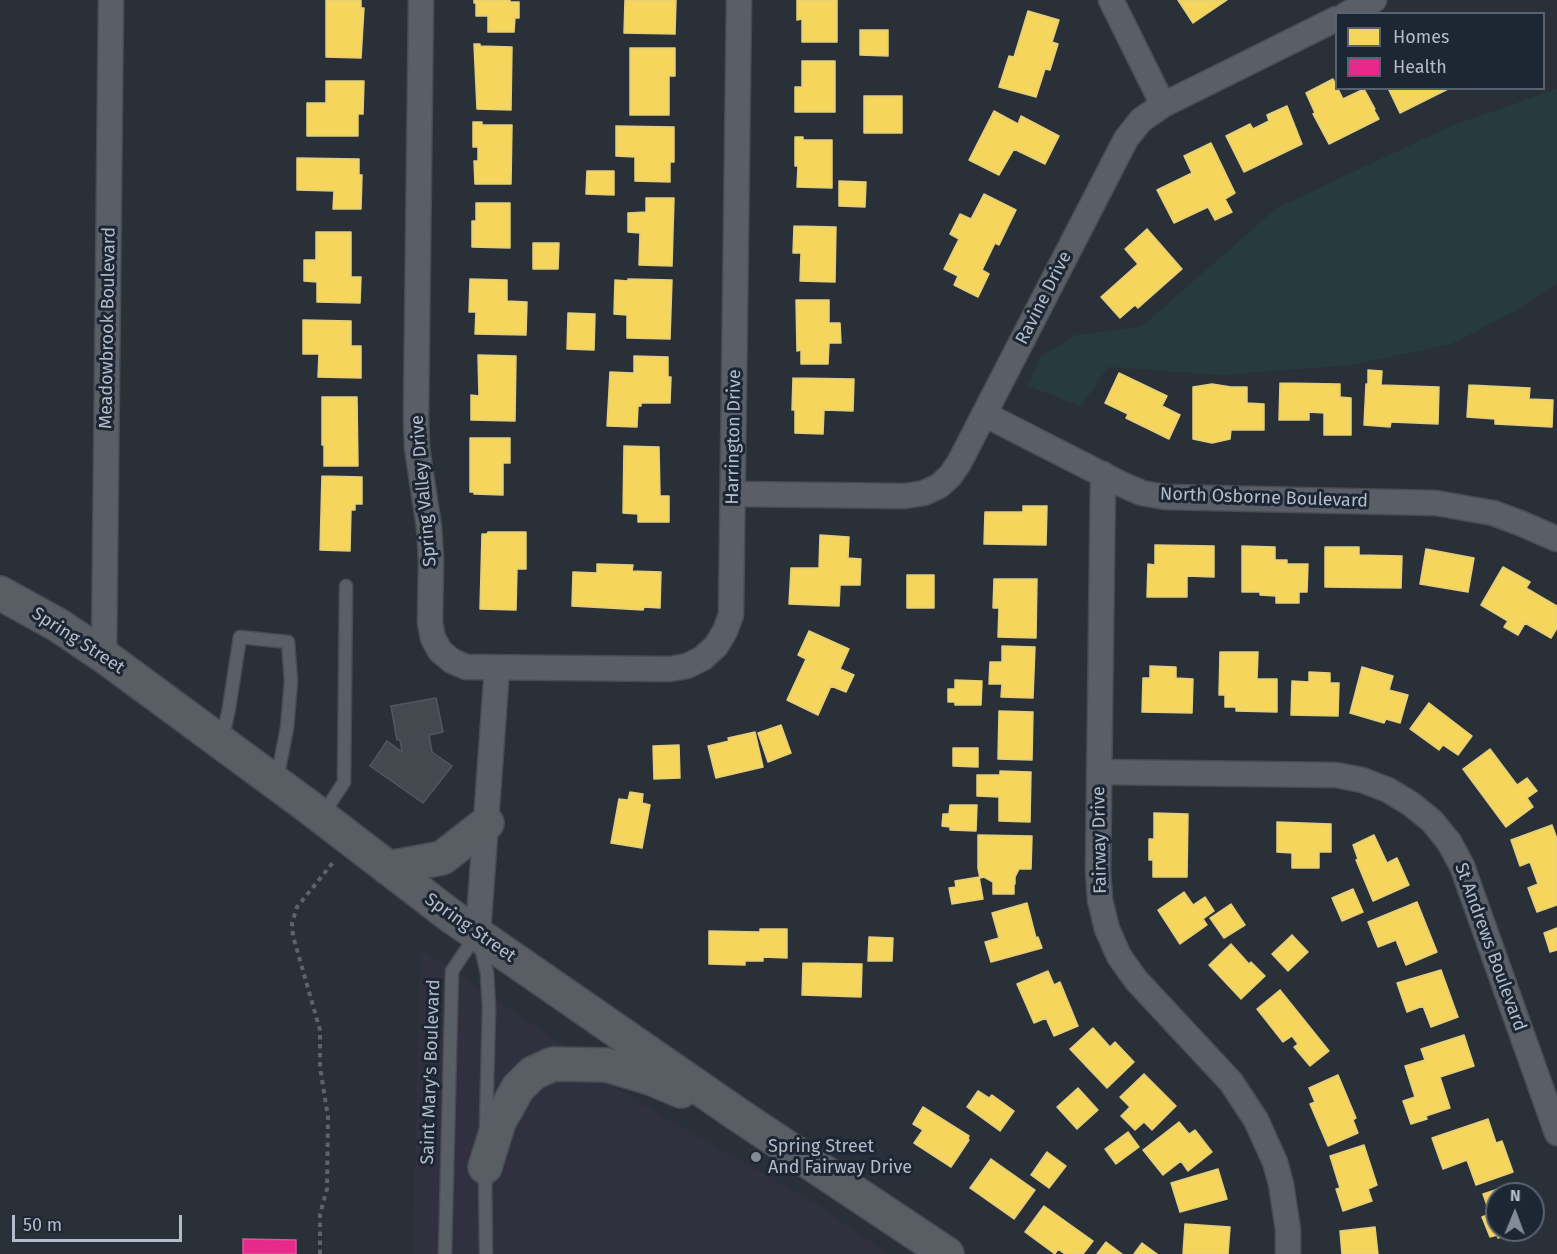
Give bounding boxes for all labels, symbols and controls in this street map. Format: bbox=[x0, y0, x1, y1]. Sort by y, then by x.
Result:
legend bbox=[1335, 12, 1545, 90]
text: Homes bbox=[1393, 26, 1449, 48]
text: Health bbox=[1393, 56, 1447, 78]
street label: Meadowbrook Boulevard bbox=[95, 227, 121, 429]
street label: Ravine Drive bbox=[1011, 248, 1077, 348]
street label: Harrington Drive bbox=[722, 369, 746, 505]
street label: Spring Valley Drive bbox=[407, 414, 441, 568]
street label: North Osborne Boulevard bbox=[1160, 484, 1368, 512]
street label: Spring Street bbox=[28, 603, 128, 679]
street label: Fairway Drive bbox=[1088, 786, 1112, 894]
street label: St Andrews Boulevard bbox=[1450, 860, 1530, 1034]
street label: Spring Street bbox=[420, 889, 520, 967]
street label: Saint Mary's Boulevard bbox=[417, 979, 445, 1165]
place label: Spring Street And Fairway Drive bbox=[768, 1136, 912, 1178]
marker: Spring Street And Fairway Drive bbox=[749, 1150, 763, 1164]
north arrow bbox=[1485, 1182, 1545, 1242]
text: N bbox=[1510, 1186, 1521, 1205]
scale bar bbox=[15, 1203, 184, 1241]
text: 50 m bbox=[23, 1214, 62, 1236]

